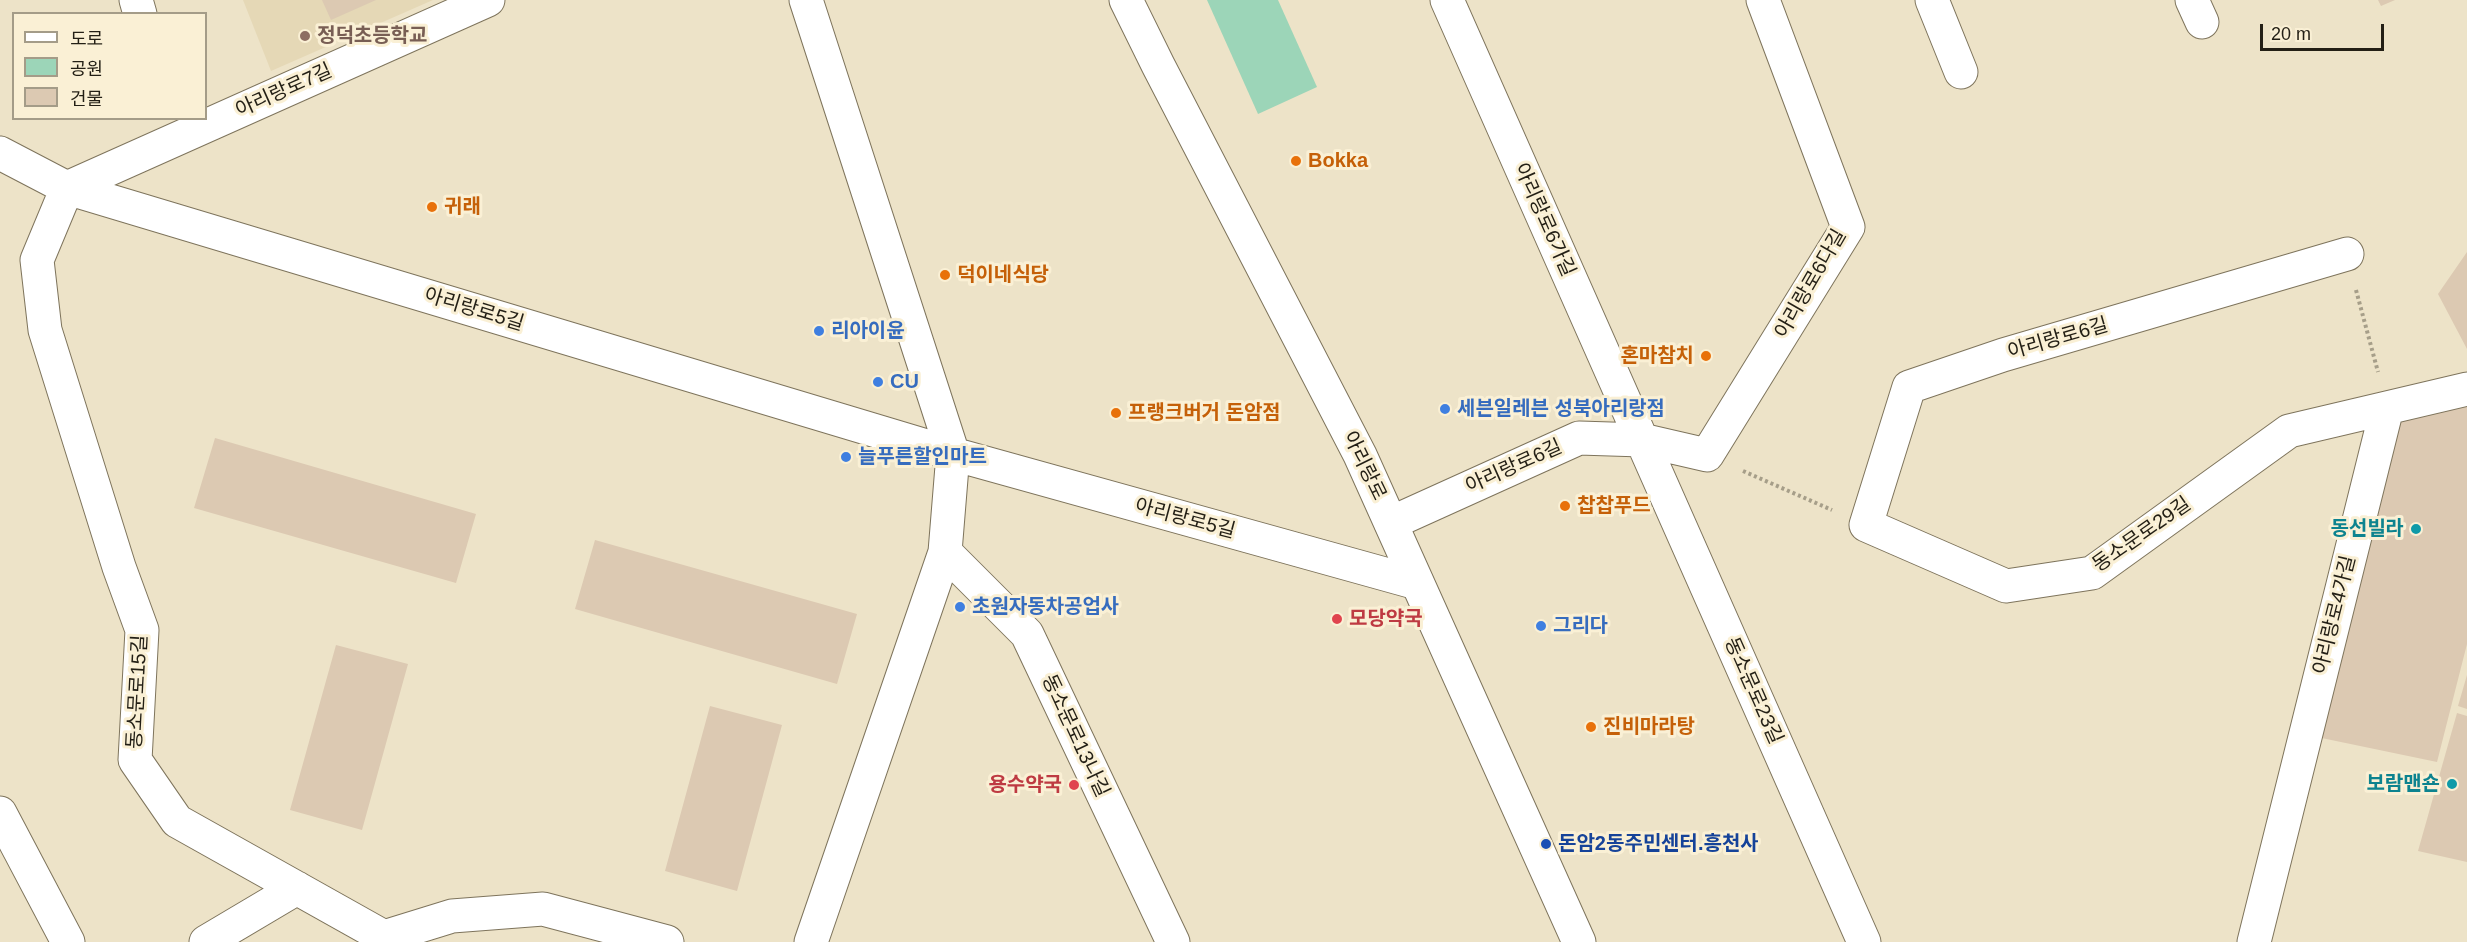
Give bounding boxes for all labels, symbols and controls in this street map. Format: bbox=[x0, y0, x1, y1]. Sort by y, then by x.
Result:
legend bbox=[12, 12, 207, 120]
scale bar bbox=[2263, 12, 2388, 50]
place label: 정덕초등학교 bbox=[317, 24, 427, 48]
text: 20 m bbox=[2271, 24, 2311, 44]
text: 도로 bbox=[70, 29, 103, 49]
marker: 정덕초등학교 bbox=[298, 29, 312, 43]
text: 공원 bbox=[70, 59, 103, 79]
street label: 아리랑로7길 bbox=[232, 59, 336, 123]
text: 건물 bbox=[70, 89, 103, 109]
place label: Bokka bbox=[1308, 149, 1368, 173]
marker: Bokka bbox=[1289, 154, 1303, 168]
street label: 아리랑로6가길 bbox=[1508, 160, 1580, 280]
place label: 귀래 bbox=[444, 195, 481, 219]
marker: 귀래 bbox=[425, 200, 439, 214]
street label: 아리랑로6다길 bbox=[1770, 225, 1852, 343]
place label: 덕이네식당 bbox=[957, 263, 1049, 287]
marker: 덕이네식당 bbox=[938, 268, 952, 282]
street label: 아리랑로5길 bbox=[421, 283, 527, 337]
street label: 아리랑로6길 bbox=[2005, 313, 2111, 365]
place label: 리아이윤 bbox=[831, 319, 905, 343]
marker: 리아이윤 bbox=[812, 324, 826, 338]
place label: 혼마참치 bbox=[1620, 344, 1694, 368]
marker: 혼마참치 bbox=[1699, 349, 1713, 363]
place label: CU bbox=[890, 370, 919, 394]
marker: CU bbox=[871, 375, 885, 389]
place label: 세븐일레븐 성북아리랑점 bbox=[1457, 397, 1665, 421]
place label: 프랭크버거 돈암점 bbox=[1128, 401, 1281, 425]
marker: 세븐일레븐 성북아리랑점 bbox=[1438, 402, 1452, 416]
marker: 프랭크버거 돈암점 bbox=[1109, 406, 1123, 420]
street label: 아리랑로 bbox=[1337, 428, 1391, 504]
street label: 아리랑로6길 bbox=[1462, 435, 1566, 499]
place label: 늘푸른할인마트 bbox=[858, 445, 987, 469]
marker: 늘푸른할인마트 bbox=[839, 450, 853, 464]
street label: 동소문로29길 bbox=[2088, 492, 2196, 578]
street label: 아리랑로5길 bbox=[1132, 494, 1238, 544]
place label: 찹찹푸드 bbox=[1577, 494, 1651, 518]
marker: 찹찹푸드 bbox=[1558, 499, 1572, 513]
place label: 동선빌라 bbox=[2330, 517, 2404, 541]
marker: 동선빌라 bbox=[2409, 522, 2423, 536]
street label: 아리랑로4가길 bbox=[2309, 553, 2361, 677]
place label: 초원자동차공업사 bbox=[972, 595, 1119, 619]
marker: 초원자동차공업사 bbox=[953, 600, 967, 614]
place label: 모당약국 bbox=[1349, 607, 1423, 631]
marker: 모당약국 bbox=[1330, 612, 1344, 626]
place label: 그리다 bbox=[1553, 614, 1608, 638]
marker: 그리다 bbox=[1534, 619, 1548, 633]
street label: 동소문로15길 bbox=[123, 634, 153, 750]
street label: 동소문로23길 bbox=[1719, 634, 1787, 748]
street label: 동소문로13나길 bbox=[1036, 671, 1114, 801]
place label: 진비마라탕 bbox=[1603, 715, 1695, 739]
marker: 진비마라탕 bbox=[1584, 720, 1598, 734]
place label: 보람맨숀 bbox=[2366, 772, 2440, 796]
place label: 용수약국 bbox=[988, 773, 1062, 797]
marker: 보람맨숀 bbox=[2445, 777, 2459, 791]
marker: 용수약국 bbox=[1067, 778, 1081, 792]
place label: 돈암2동주민센터.흥천사 bbox=[1558, 832, 1759, 856]
marker: 돈암2동주민센터.흥천사 bbox=[1539, 837, 1553, 851]

